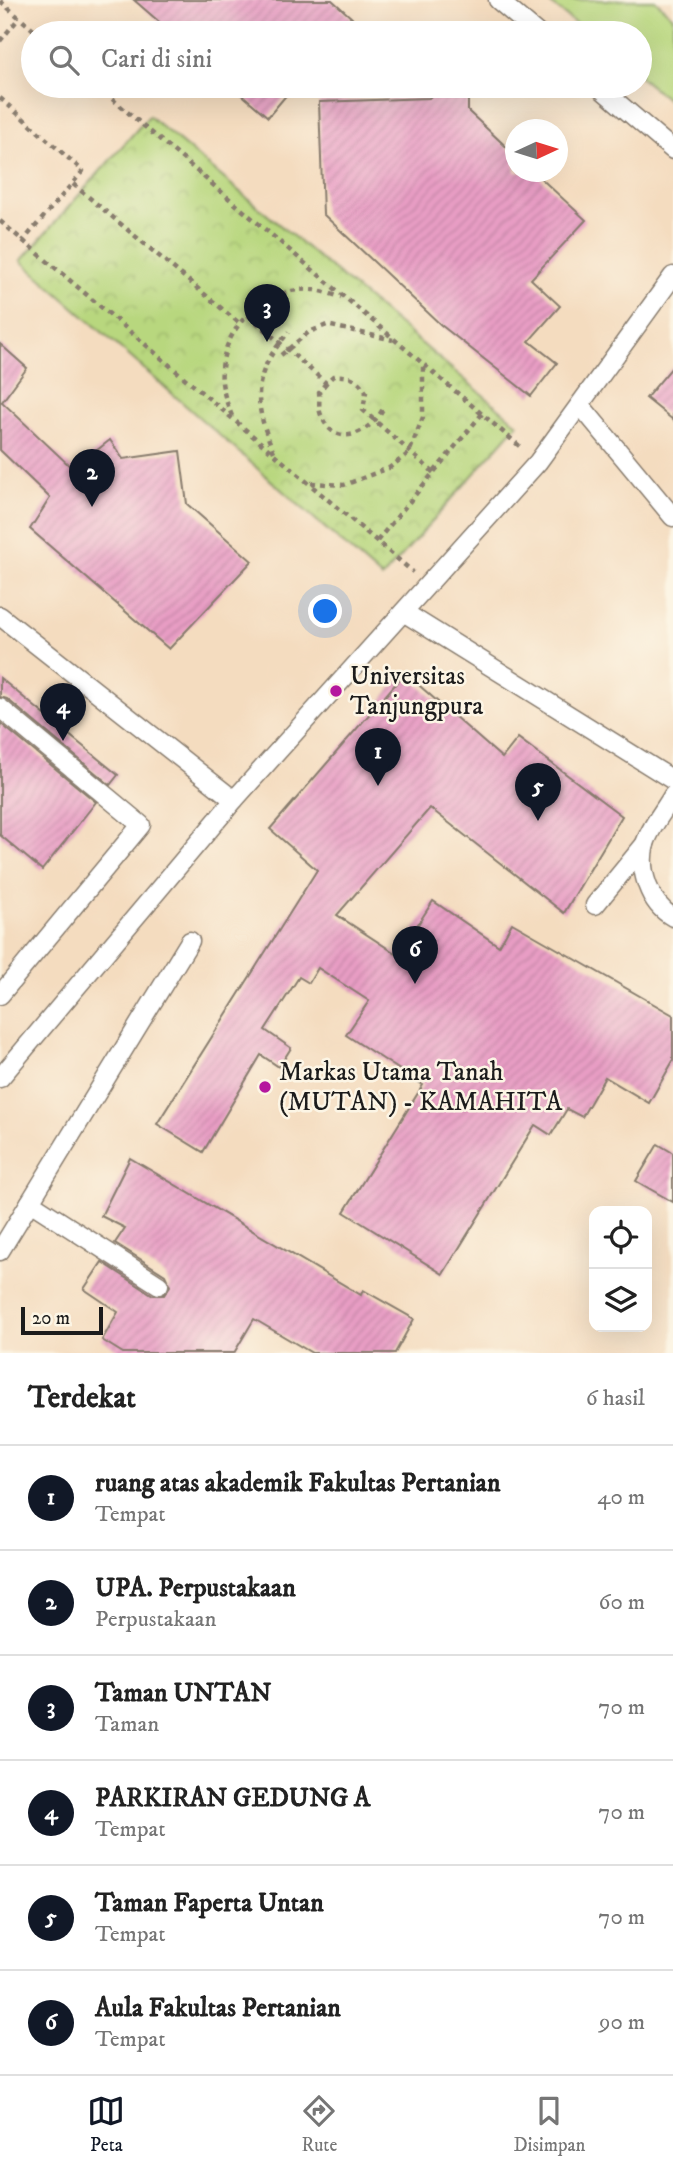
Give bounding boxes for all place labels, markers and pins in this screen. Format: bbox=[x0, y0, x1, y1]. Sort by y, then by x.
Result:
pin: 3 bbox=[244, 284, 290, 342]
pin: 2 bbox=[69, 449, 115, 507]
place label: Universitas Tanjungpura bbox=[350, 660, 483, 723]
pin: 4 bbox=[40, 683, 86, 741]
marker: Universitas Tanjungpura bbox=[328, 683, 344, 699]
pin: 1 bbox=[355, 728, 401, 786]
pin: 5 bbox=[515, 763, 561, 821]
pin: 6 bbox=[392, 926, 438, 984]
place label: Markas Utama Tanah (MUTAN) - KAMAHITA bbox=[279, 1056, 563, 1119]
marker: Markas Utama Tanah (MUTAN) - KAMAHITA bbox=[257, 1079, 273, 1095]

